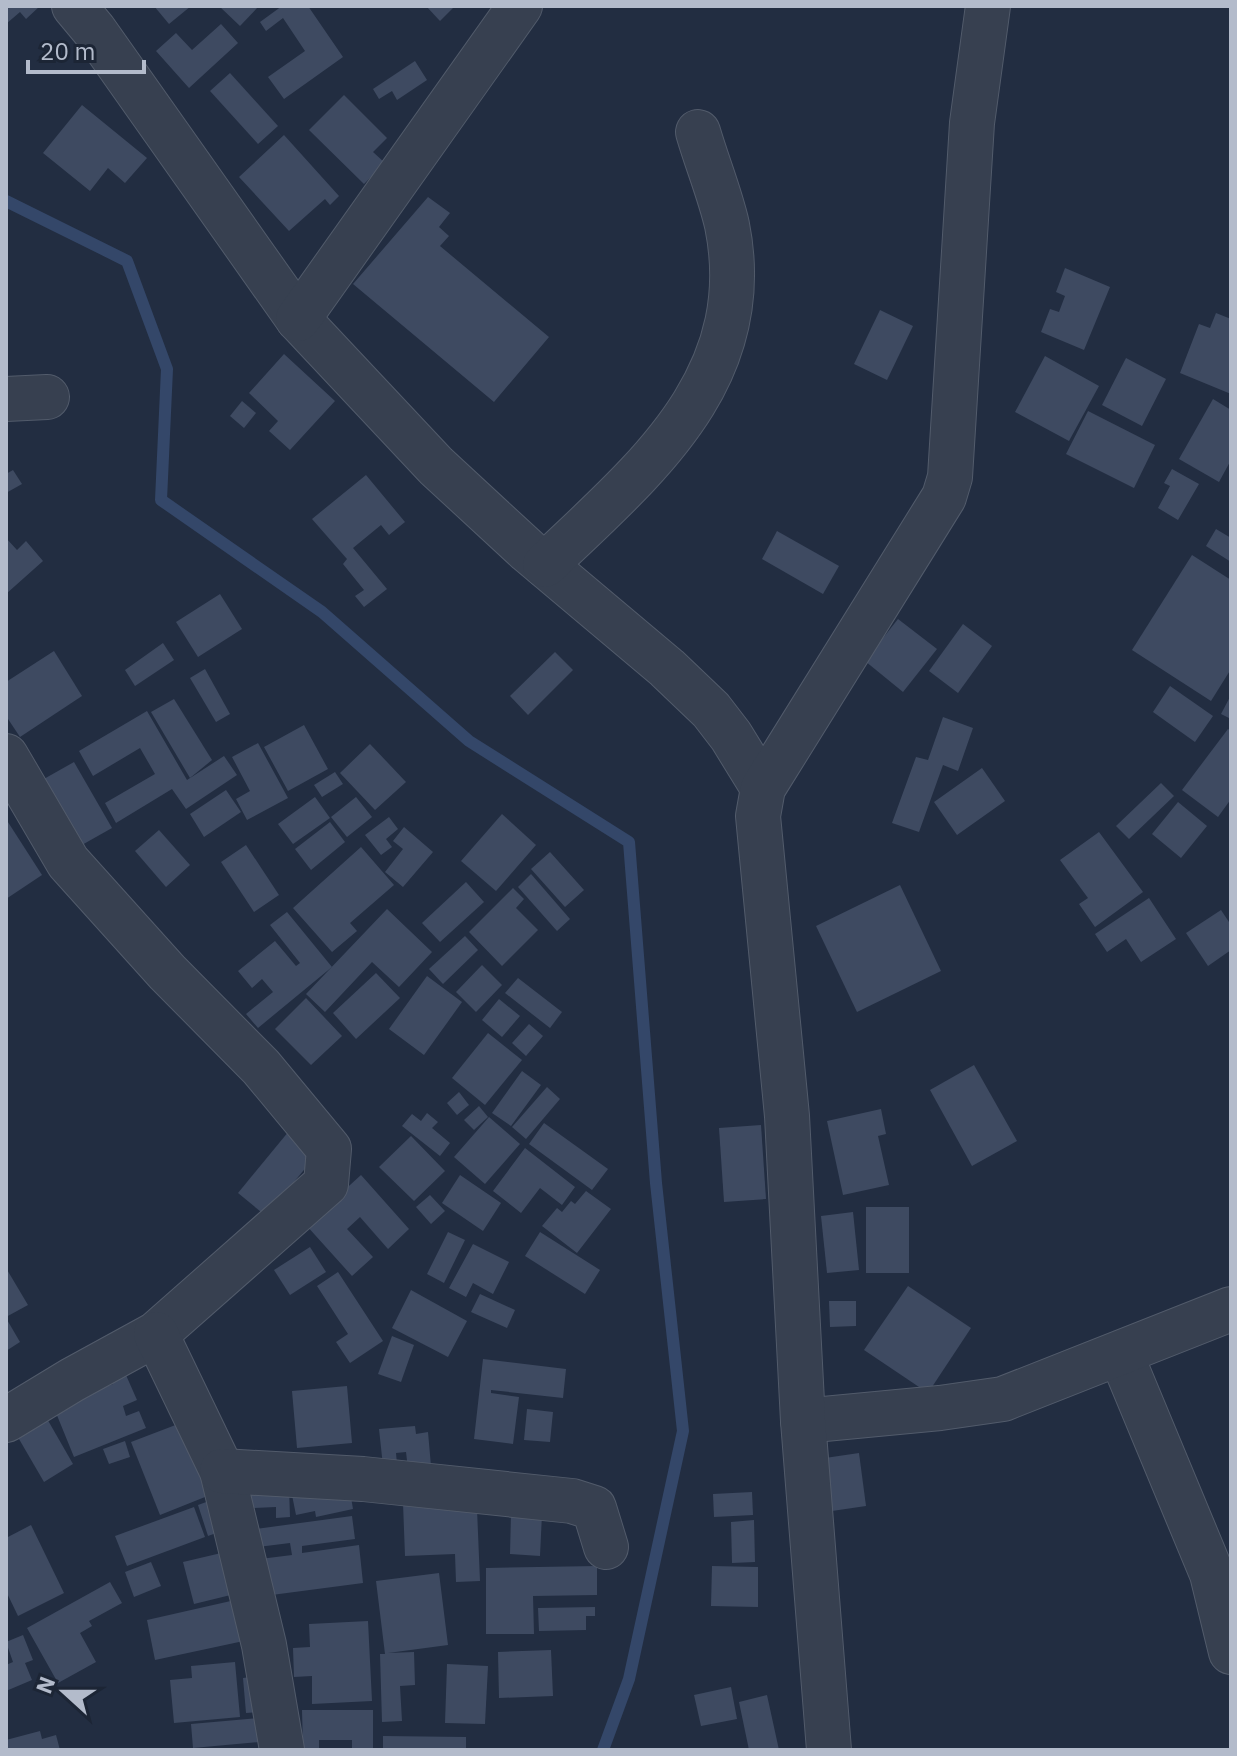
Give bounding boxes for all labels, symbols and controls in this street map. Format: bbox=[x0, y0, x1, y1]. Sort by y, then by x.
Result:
scale bar bbox=[28, 24, 144, 74]
text: 20 m bbox=[40, 35, 95, 67]
north arrow bbox=[24, 1652, 104, 1732]
text: N bbox=[28, 1672, 61, 1697]

